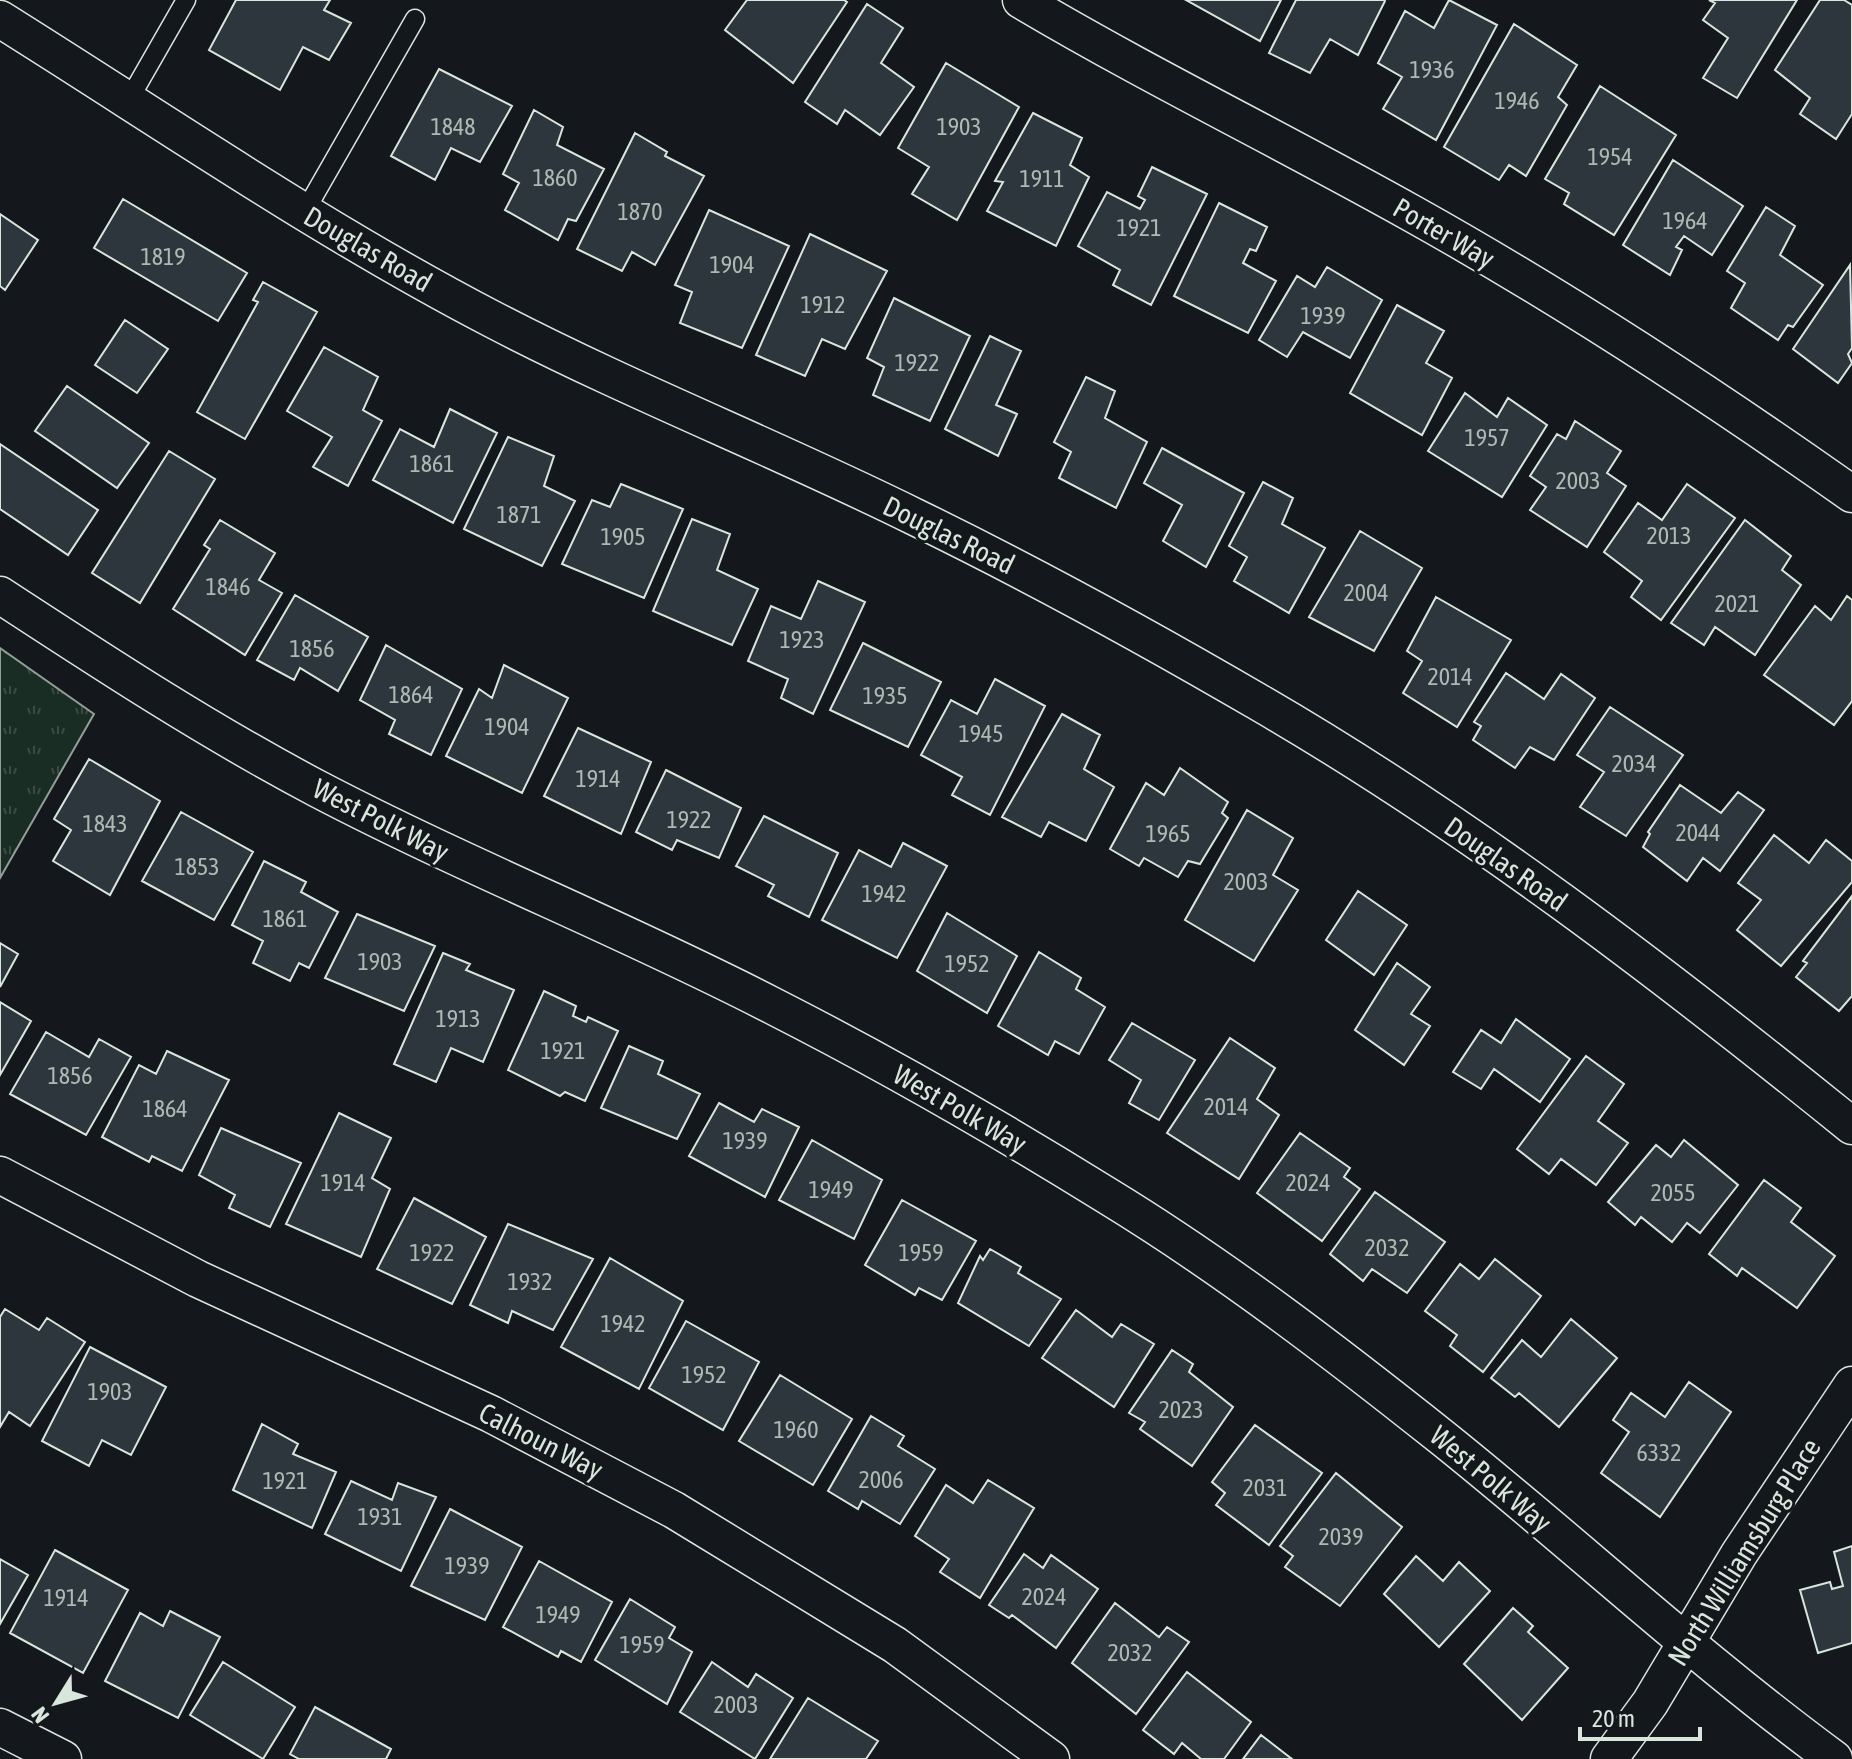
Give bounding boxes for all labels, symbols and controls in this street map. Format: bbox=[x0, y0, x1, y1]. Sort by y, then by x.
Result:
house number: 1936 bbox=[1409, 56, 1455, 83]
house number: 1946 bbox=[1494, 87, 1540, 114]
house number: 1848 bbox=[430, 113, 476, 140]
house number: 1903 bbox=[936, 113, 982, 140]
house number: 1954 bbox=[1587, 143, 1633, 170]
house number: 1860 bbox=[532, 164, 578, 191]
house number: 1911 bbox=[1019, 165, 1065, 192]
street label: Porter Way bbox=[1388, 191, 1500, 275]
house number: 1870 bbox=[617, 198, 663, 225]
street label: Douglas Road bbox=[298, 200, 438, 298]
house number: 1964 bbox=[1662, 207, 1708, 234]
house number: 1921 bbox=[1116, 214, 1162, 241]
house number: 1819 bbox=[140, 243, 186, 270]
house number: 1904 bbox=[709, 251, 755, 278]
house number: 1912 bbox=[800, 291, 846, 318]
house number: 1939 bbox=[1300, 302, 1346, 329]
house number: 1922 bbox=[894, 349, 940, 376]
house number: 1957 bbox=[1464, 424, 1510, 451]
house number: 1861 bbox=[409, 450, 455, 477]
house number: 2003 bbox=[1555, 467, 1601, 494]
street label: Douglas Road bbox=[878, 489, 1020, 581]
house number: 1871 bbox=[496, 501, 542, 528]
house number: 2013 bbox=[1646, 522, 1692, 549]
house number: 1905 bbox=[600, 523, 646, 550]
house number: 1846 bbox=[205, 573, 251, 600]
house number: 2004 bbox=[1343, 579, 1389, 606]
house number: 2021 bbox=[1714, 590, 1760, 617]
house number: 1923 bbox=[779, 626, 825, 653]
house number: 1856 bbox=[289, 635, 335, 662]
house number: 2014 bbox=[1427, 663, 1473, 690]
house number: 1864 bbox=[388, 681, 434, 708]
house number: 1935 bbox=[862, 682, 908, 709]
house number: 1904 bbox=[484, 713, 530, 740]
house number: 1945 bbox=[958, 720, 1004, 747]
house number: 2034 bbox=[1611, 750, 1657, 777]
house number: 1914 bbox=[575, 765, 621, 792]
street label: West Polk Way bbox=[308, 772, 454, 868]
house number: 1922 bbox=[666, 806, 712, 833]
house number: 1843 bbox=[82, 810, 128, 837]
street label: Douglas Road bbox=[1439, 810, 1573, 918]
house number: 2044 bbox=[1675, 819, 1721, 846]
house number: 1965 bbox=[1145, 820, 1191, 847]
house number: 1853 bbox=[174, 853, 220, 880]
house number: 2003 bbox=[1223, 868, 1269, 895]
house number: 1942 bbox=[861, 880, 907, 907]
house number: 1861 bbox=[262, 905, 308, 932]
house number: 1903 bbox=[357, 948, 403, 975]
house number: 1952 bbox=[944, 950, 990, 977]
house number: 1913 bbox=[435, 1005, 481, 1032]
house number: 1921 bbox=[540, 1037, 586, 1064]
street label: West Polk Way bbox=[888, 1058, 1032, 1160]
house number: 1856 bbox=[47, 1062, 93, 1089]
house number: 2014 bbox=[1203, 1093, 1249, 1120]
house number: 1864 bbox=[142, 1095, 188, 1122]
house number: 1939 bbox=[722, 1127, 768, 1154]
house number: 1914 bbox=[320, 1169, 366, 1196]
house number: 2024 bbox=[1285, 1169, 1331, 1196]
house number: 1949 bbox=[808, 1176, 854, 1203]
house number: 2055 bbox=[1650, 1179, 1696, 1206]
house number: 2032 bbox=[1364, 1234, 1410, 1261]
house number: 1922 bbox=[409, 1239, 455, 1266]
house number: 1959 bbox=[898, 1239, 944, 1266]
house number: 1932 bbox=[507, 1268, 553, 1295]
house number: 1942 bbox=[600, 1310, 646, 1337]
house number: 1952 bbox=[681, 1361, 727, 1388]
house number: 1903 bbox=[87, 1378, 133, 1405]
street label: Calhoun Way bbox=[474, 1396, 608, 1486]
house number: 2023 bbox=[1158, 1396, 1204, 1423]
house number: 1960 bbox=[773, 1416, 819, 1443]
street label: West Polk Way bbox=[1424, 1419, 1558, 1539]
street label: North Williamsburg Place bbox=[1661, 1433, 1827, 1671]
house number: 6332 bbox=[1636, 1439, 1682, 1466]
house number: 2006 bbox=[858, 1466, 904, 1493]
house number: 1921 bbox=[262, 1467, 308, 1494]
house number: 2031 bbox=[1242, 1474, 1288, 1501]
house number: 1931 bbox=[357, 1503, 403, 1530]
house number: 2039 bbox=[1318, 1523, 1364, 1550]
house number: 1939 bbox=[444, 1552, 490, 1579]
house number: 2024 bbox=[1021, 1583, 1067, 1610]
house number: 1914 bbox=[43, 1584, 89, 1611]
house number: 1949 bbox=[535, 1601, 581, 1628]
house number: 1959 bbox=[619, 1631, 665, 1658]
house number: 2032 bbox=[1107, 1639, 1153, 1666]
north arrow bbox=[16, 1663, 96, 1743]
house number: 2003 bbox=[713, 1691, 759, 1718]
scale bar bbox=[1580, 1691, 1700, 1741]
text: N bbox=[26, 1702, 54, 1728]
text: 20 m bbox=[1592, 1705, 1635, 1732]

